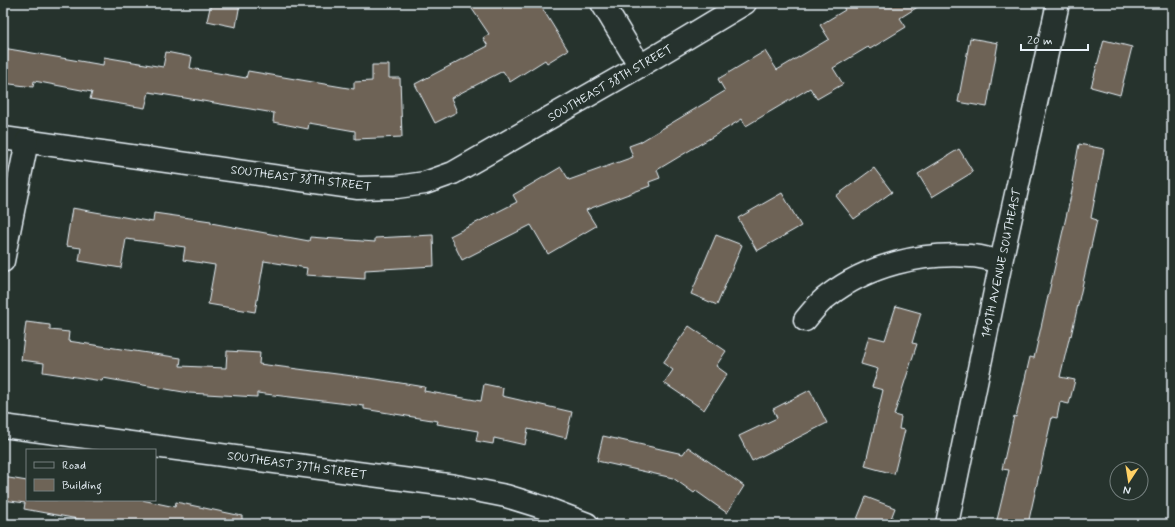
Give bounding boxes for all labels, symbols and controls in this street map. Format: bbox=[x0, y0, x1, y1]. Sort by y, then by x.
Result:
scale bar bbox=[1021, 26, 1088, 52]
text: 20 m bbox=[1027, 33, 1053, 49]
street label: SOUTHEAST 38TH STREET bbox=[545, 42, 676, 126]
street label: SOUTHEAST 38TH STREET bbox=[230, 162, 372, 196]
street label: 140TH AVENUE SOUTHEAST bbox=[978, 186, 1026, 340]
street label: SOUTHEAST 37TH STREET bbox=[226, 448, 368, 484]
legend bbox=[26, 449, 156, 501]
text: Road bbox=[62, 458, 86, 474]
north arrow bbox=[1109, 461, 1149, 501]
text: Building bbox=[62, 478, 102, 495]
text: N bbox=[1122, 482, 1132, 497]

